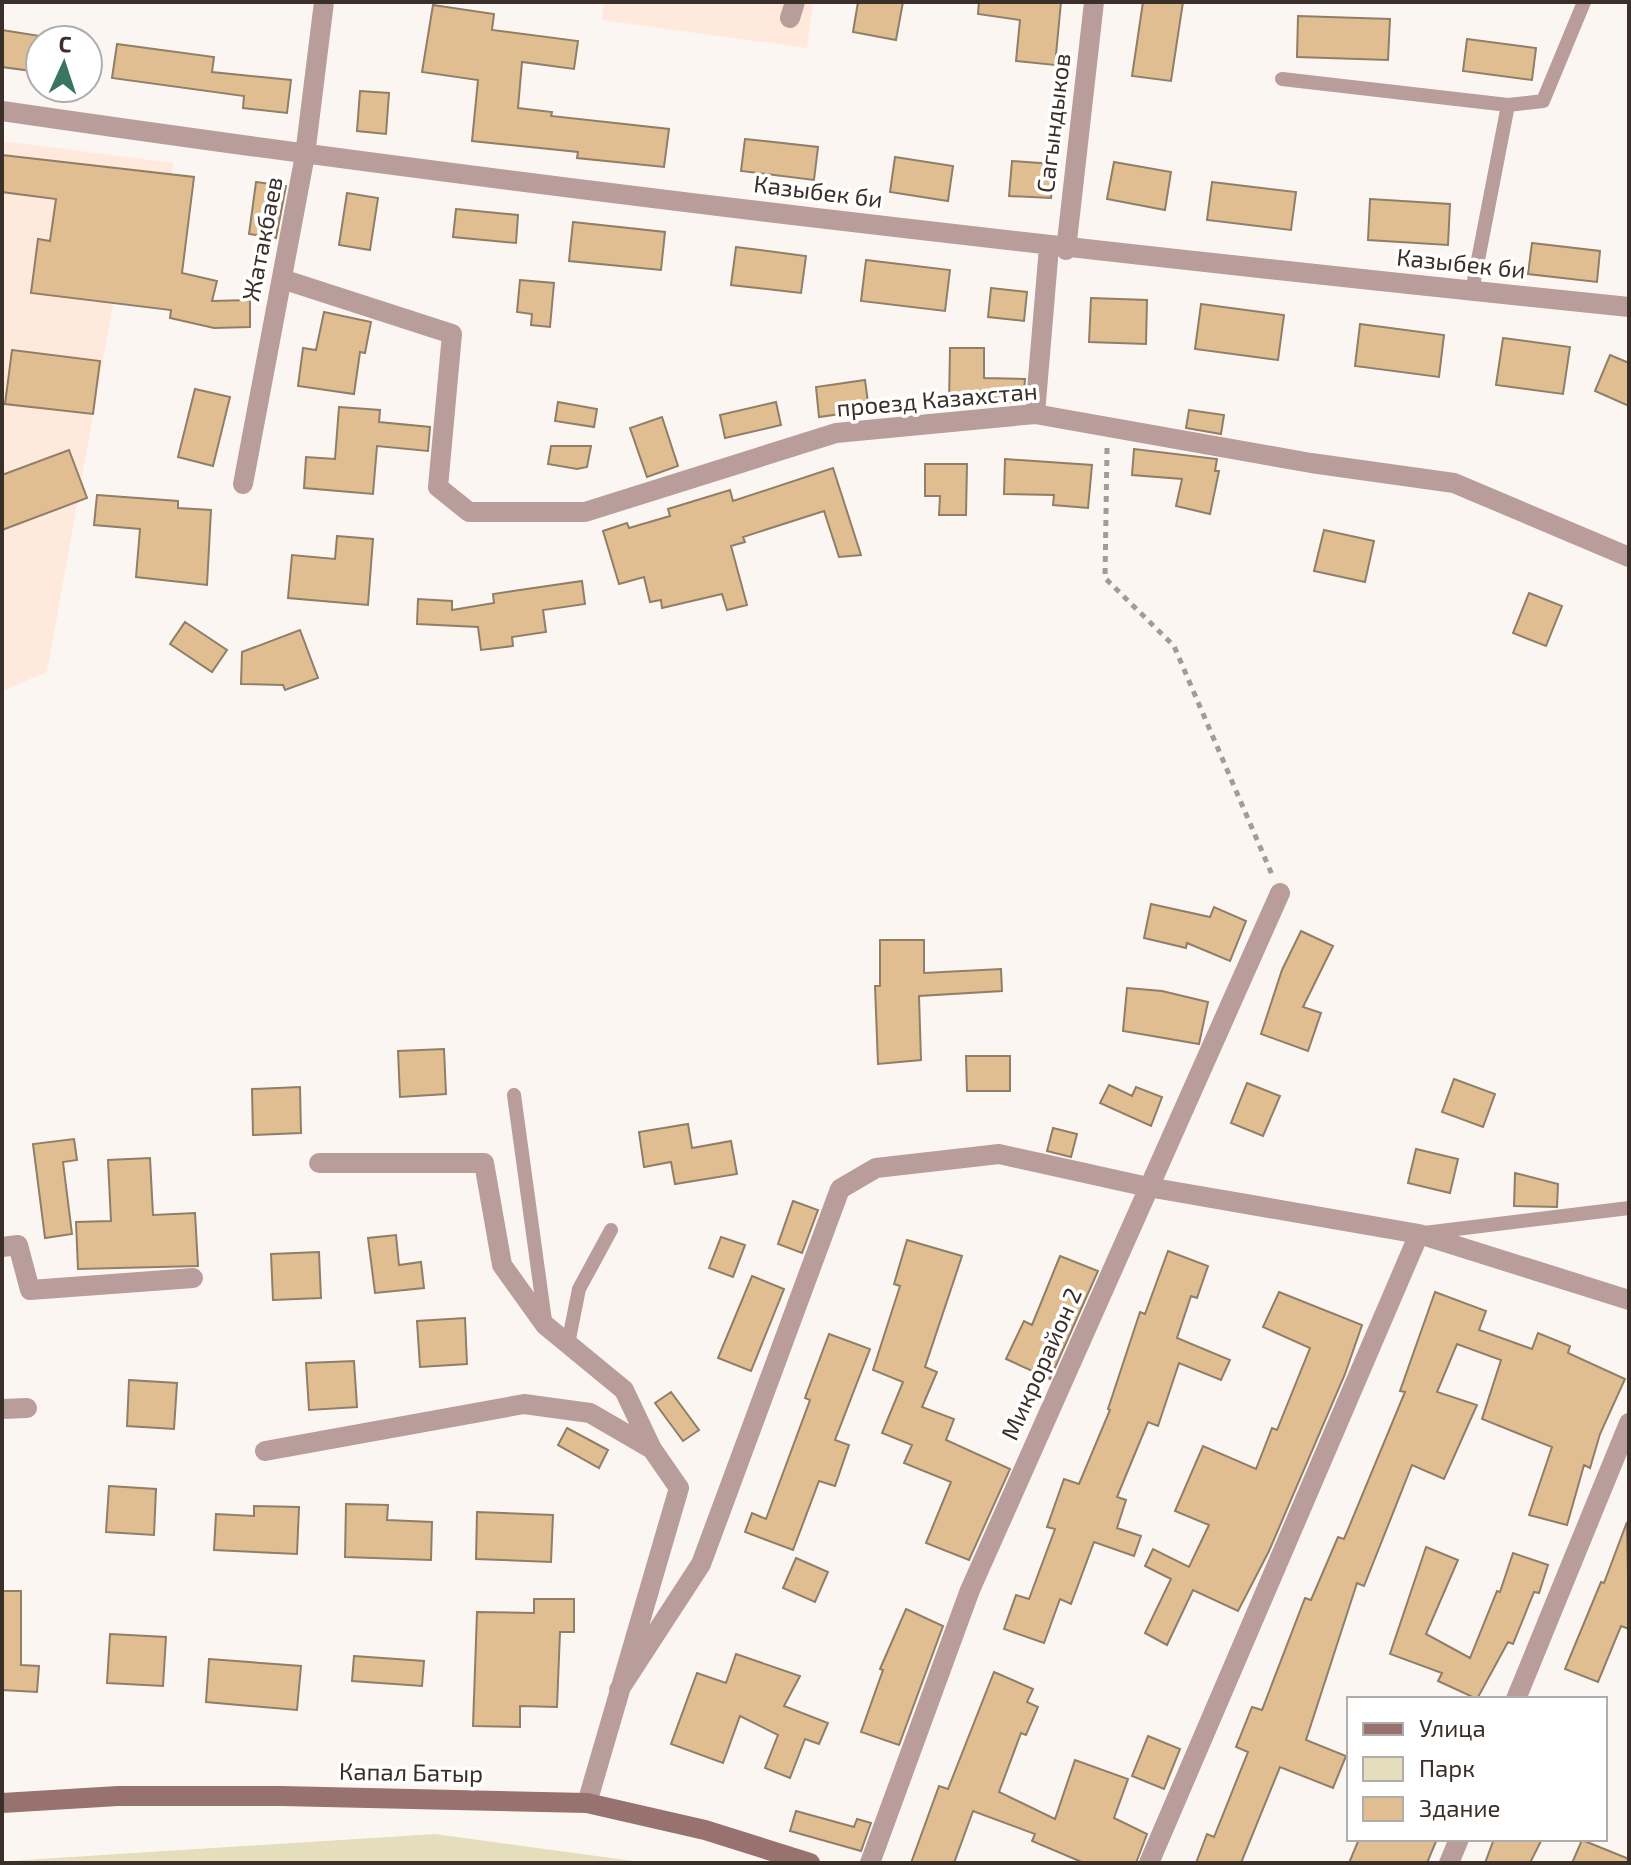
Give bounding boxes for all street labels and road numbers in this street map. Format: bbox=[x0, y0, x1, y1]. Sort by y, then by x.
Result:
street label: Сагындыков bbox=[1030, 51, 1075, 194]
street label: Казыбек би bbox=[752, 168, 884, 213]
street label: Жатакбаев bbox=[235, 174, 288, 303]
street label: Казыбек би bbox=[1395, 241, 1527, 284]
street label: проезд Казахстан bbox=[835, 375, 1039, 422]
street label: Микрорайон 2 bbox=[994, 1283, 1087, 1444]
street label: Капал Батыр bbox=[339, 1756, 483, 1787]

